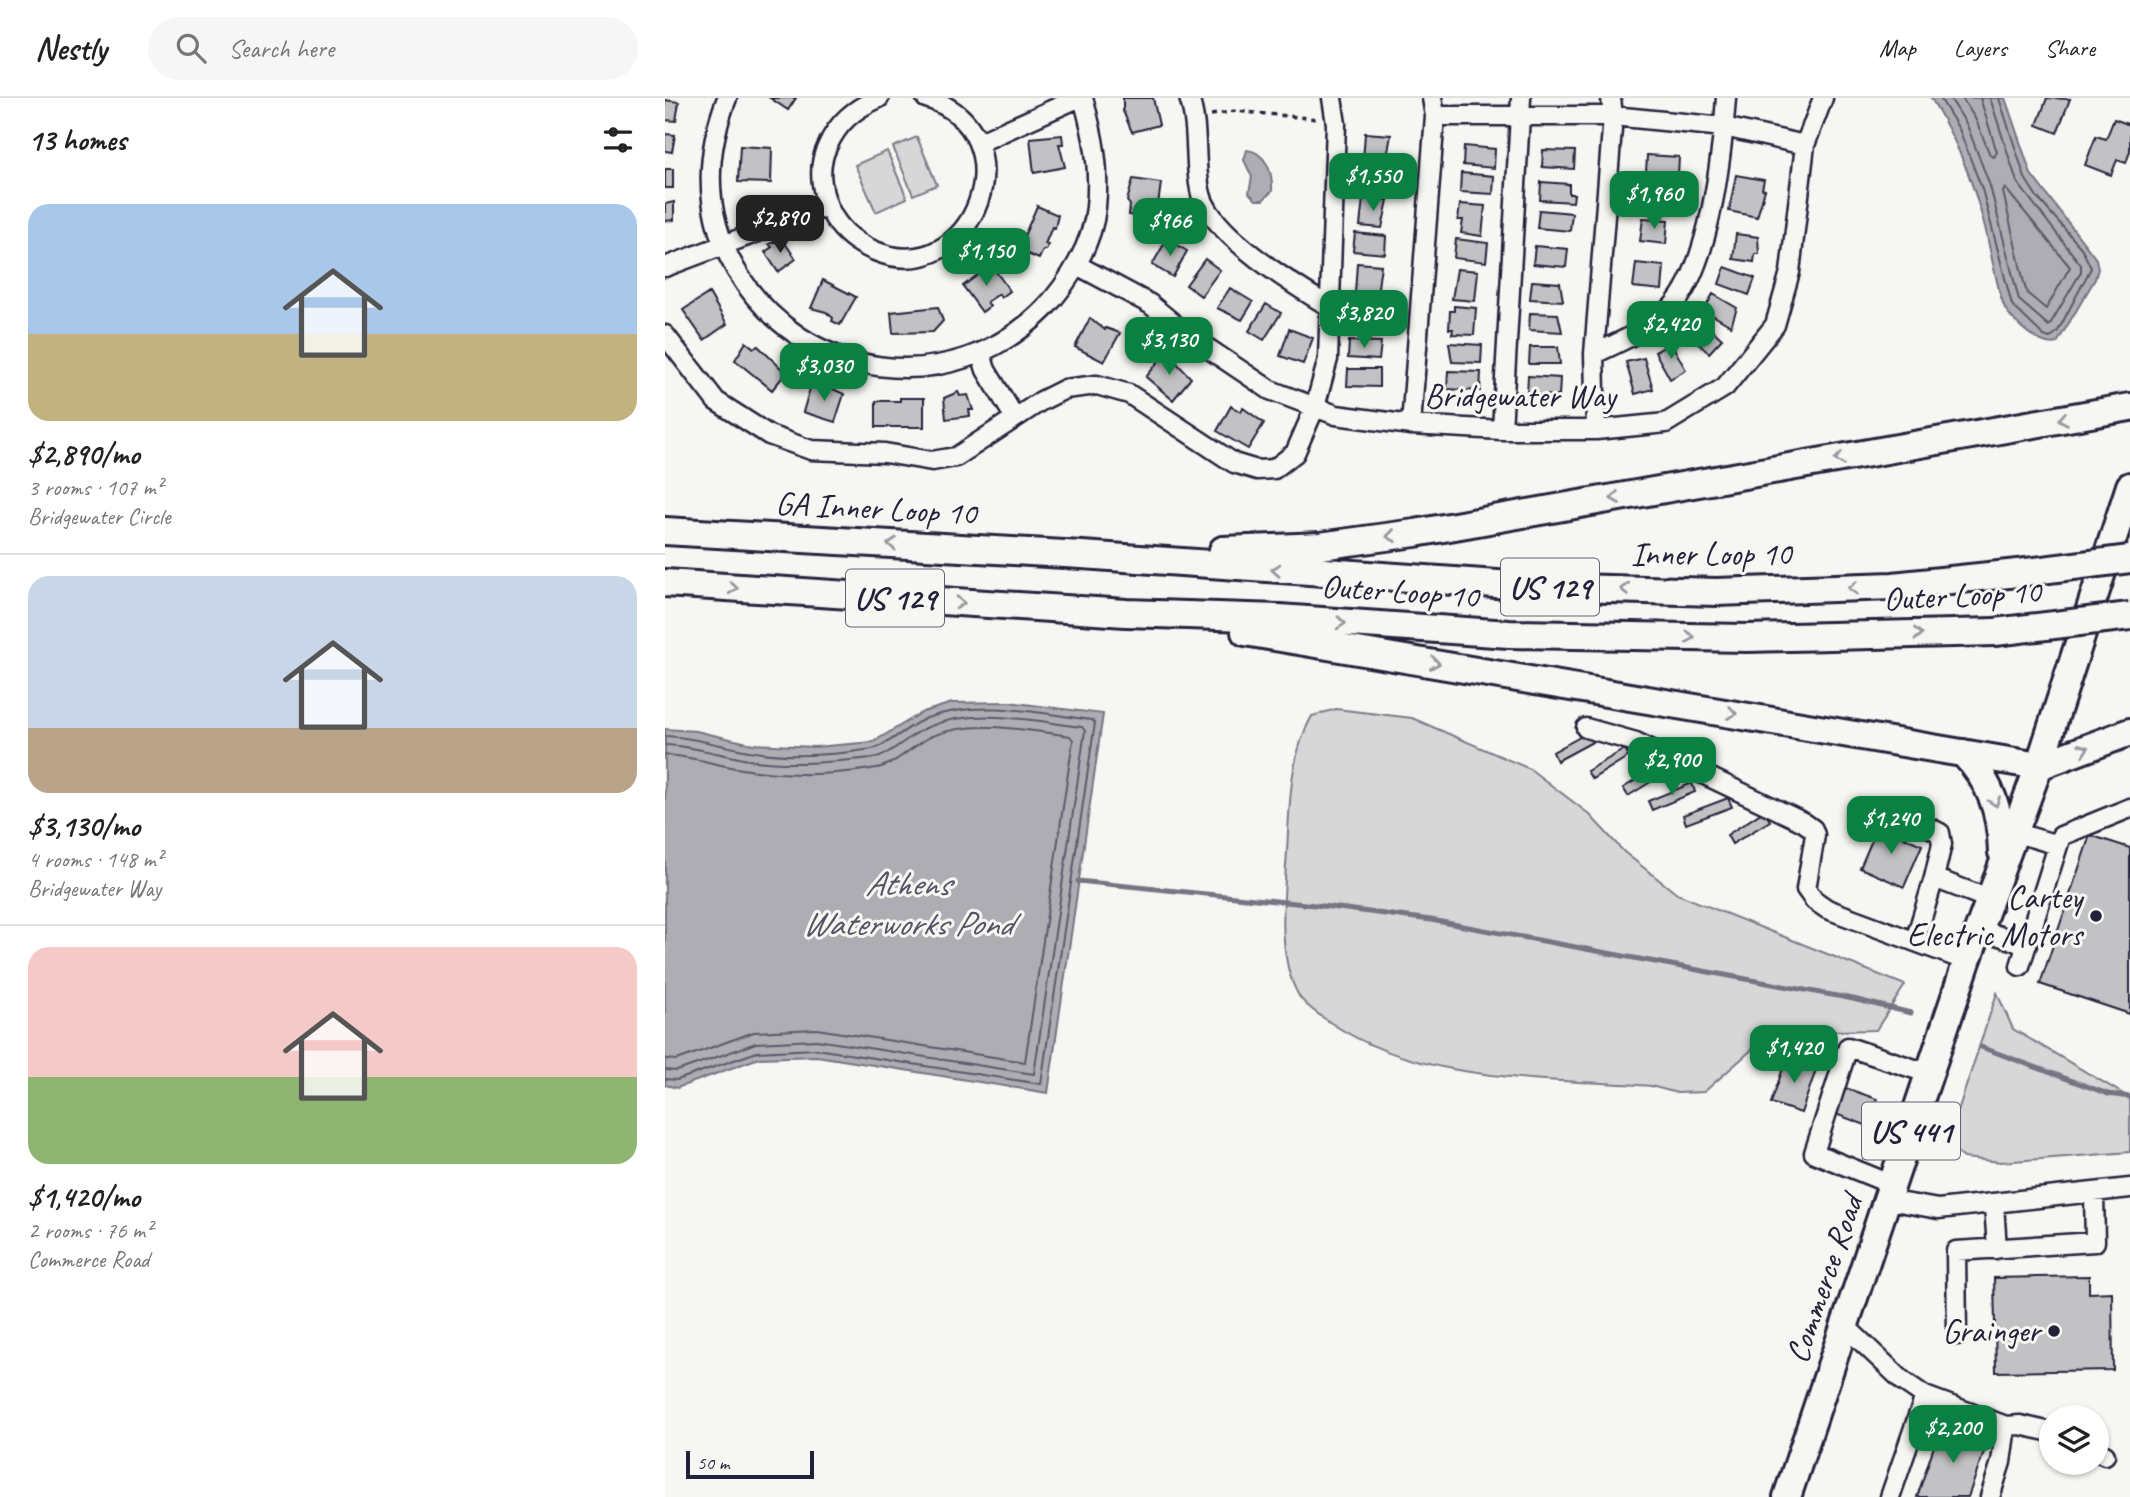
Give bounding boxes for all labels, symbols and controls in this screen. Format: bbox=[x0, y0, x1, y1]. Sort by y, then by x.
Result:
search box bbox=[148, 17, 638, 80]
text: Nestly bbox=[35, 27, 106, 69]
icon: search bbox=[172, 29, 210, 67]
text: Search here bbox=[228, 32, 334, 65]
text: Map bbox=[1879, 33, 1916, 63]
text: Layers bbox=[1954, 33, 2007, 63]
text: Share bbox=[2045, 33, 2095, 63]
text: 13 homes bbox=[28, 121, 126, 159]
icon: filters bbox=[599, 121, 637, 159]
pin: $1,550 bbox=[1316, 153, 1430, 213]
text: $1,550 bbox=[1345, 161, 1401, 190]
pin: $1,960 bbox=[1597, 172, 1711, 231]
text: $1,960 bbox=[1626, 179, 1682, 208]
pin: $2,890 bbox=[723, 195, 837, 255]
pin: $966 bbox=[1129, 198, 1211, 258]
text: $2,890 bbox=[752, 203, 808, 232]
text: $966 bbox=[1149, 206, 1191, 235]
pin: $1,150 bbox=[929, 228, 1043, 288]
text: $1,150 bbox=[958, 236, 1014, 265]
icon: home bbox=[270, 250, 396, 376]
pin: $3,820 bbox=[1307, 290, 1421, 350]
text: $3,820 bbox=[1336, 298, 1392, 327]
pin: $2,420 bbox=[1614, 302, 1728, 361]
text: $2,420 bbox=[1643, 309, 1699, 338]
pin: $3,130 bbox=[1112, 317, 1226, 377]
text: $3,130 bbox=[1141, 325, 1197, 354]
pin: $3,030 bbox=[767, 344, 881, 403]
text: $3,030 bbox=[796, 351, 852, 380]
street label: Bridgewater Way bbox=[1424, 375, 1618, 417]
one-way arrow bbox=[2057, 411, 2069, 426]
text: $2,890/mo bbox=[28, 435, 140, 473]
one-way arrow bbox=[1833, 450, 1845, 465]
text: 3 rooms · 107 m² bbox=[28, 473, 163, 502]
street label: GA Inner Loop 10 bbox=[774, 482, 980, 534]
one-way arrow bbox=[1609, 490, 1621, 505]
text: Bridgewater Circle bbox=[28, 502, 170, 531]
one-way arrow bbox=[1385, 529, 1396, 544]
street label: Inner Loop 10 bbox=[1631, 533, 1793, 575]
one-way arrow bbox=[886, 537, 897, 552]
road number: US 129 bbox=[1501, 559, 1599, 616]
one-way arrow bbox=[1270, 562, 1281, 577]
street label: Outer Loop 10 bbox=[1320, 565, 1482, 618]
road number: US 129 bbox=[846, 570, 944, 626]
street label: Outer Loop 10 bbox=[1882, 570, 2044, 620]
one-way arrow bbox=[728, 580, 739, 595]
one-way arrow bbox=[1847, 580, 1858, 595]
one-way arrow bbox=[1619, 582, 1630, 597]
one-way arrow bbox=[955, 595, 966, 610]
one-way arrow bbox=[1336, 615, 1347, 630]
icon: home bbox=[270, 622, 396, 748]
one-way arrow bbox=[1913, 626, 1924, 642]
one-way arrow bbox=[1686, 629, 1696, 645]
one-way arrow bbox=[1429, 655, 1441, 670]
one-way arrow bbox=[1726, 705, 1738, 720]
pin: $2,900 bbox=[1615, 738, 1729, 797]
one-way arrow bbox=[2078, 743, 2090, 757]
text: $2,900 bbox=[1644, 745, 1700, 774]
one-way arrow bbox=[1987, 795, 2001, 808]
pin: $1,240 bbox=[1834, 796, 1948, 856]
text: $1,240 bbox=[1863, 804, 1919, 833]
text: $3,130/mo bbox=[28, 807, 140, 845]
text: 4 rooms · 148 m² bbox=[28, 845, 163, 874]
water label: Athens Waterworks Pond bbox=[802, 861, 1022, 946]
text: Bridgewater Way bbox=[28, 874, 161, 903]
place label: Cartey Electric Motors bbox=[1907, 876, 2085, 956]
marker: Cartey Electric Motors bbox=[2088, 908, 2104, 924]
icon: home bbox=[270, 993, 396, 1119]
pin: $1,420 bbox=[1737, 1026, 1851, 1085]
text: $1,420 bbox=[1766, 1033, 1822, 1062]
road number: US 441 bbox=[1862, 1102, 1960, 1160]
text: $1,420/mo bbox=[28, 1178, 140, 1216]
street label: Commerce Road bbox=[1776, 1185, 1874, 1368]
text: 2 rooms · 76 m² bbox=[28, 1216, 152, 1245]
text: Commerce Road bbox=[28, 1245, 149, 1274]
place label: Grainger bbox=[1942, 1310, 2043, 1352]
marker: Grainger bbox=[2046, 1323, 2062, 1339]
map controls bbox=[2039, 1405, 2109, 1475]
button: layers bbox=[2039, 1405, 2109, 1475]
pin: $2,200 bbox=[1896, 1406, 2010, 1465]
text: $2,200 bbox=[1925, 1413, 1981, 1442]
scale bar bbox=[686, 1448, 814, 1480]
text: 50 m bbox=[697, 1451, 729, 1475]

